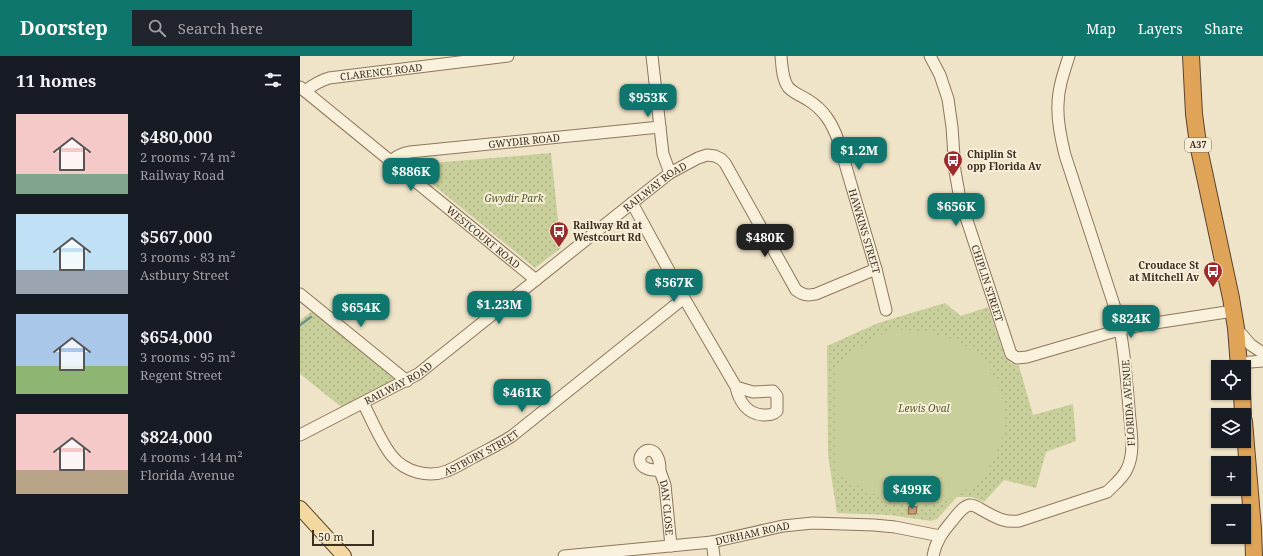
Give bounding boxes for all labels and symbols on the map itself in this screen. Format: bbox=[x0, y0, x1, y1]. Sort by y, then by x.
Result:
street label: CLARENCE ROAD bbox=[339, 60, 423, 84]
pin: $953K bbox=[620, 84, 676, 118]
street label: GWYDIR ROAD bbox=[488, 130, 561, 151]
pin: $1.2M bbox=[831, 137, 887, 171]
road number: A37 bbox=[1185, 138, 1211, 152]
place label: Chiplin St opp Florida Av bbox=[967, 147, 1042, 173]
bus stop icon: Chiplin St opp Florida Av bbox=[942, 149, 964, 177]
pin: $886K bbox=[383, 158, 439, 192]
street label: RAILWAY ROAD bbox=[620, 158, 689, 215]
street label: HAWKINS STREET bbox=[846, 187, 884, 275]
park label: Gwydir Park bbox=[484, 191, 544, 205]
pin: $656K bbox=[928, 193, 984, 227]
street label: WESTCOURT ROAD bbox=[444, 203, 523, 271]
place label: Railway Rd at Westcourt Rd bbox=[573, 218, 642, 244]
bus stop icon: Railway Rd at Westcourt Rd bbox=[548, 220, 570, 248]
pin: $480K bbox=[737, 224, 793, 258]
street label: CHIPLIN STREET bbox=[968, 243, 1007, 323]
place label: Croudace St at Mitchell Av bbox=[1129, 258, 1200, 284]
bus stop icon: Croudace St at Mitchell Av bbox=[1202, 260, 1224, 288]
pin: $567K bbox=[646, 269, 702, 303]
pin: $1.23M bbox=[466, 291, 532, 325]
pin: $654K bbox=[333, 294, 389, 328]
pin: $824K bbox=[1103, 305, 1159, 339]
street label: RAILWAY ROAD bbox=[362, 358, 435, 408]
street label: FLORIDA AVENUE bbox=[1118, 359, 1138, 447]
pin: $461K bbox=[494, 379, 550, 413]
park label: Lewis Oval bbox=[897, 401, 950, 415]
street label: ASTBURY STREET bbox=[442, 426, 522, 479]
pin: $499K bbox=[884, 476, 940, 510]
street label: DAN CLOSE bbox=[657, 478, 677, 536]
street label: DURHAM ROAD bbox=[714, 518, 790, 548]
scale bar bbox=[312, 528, 374, 547]

